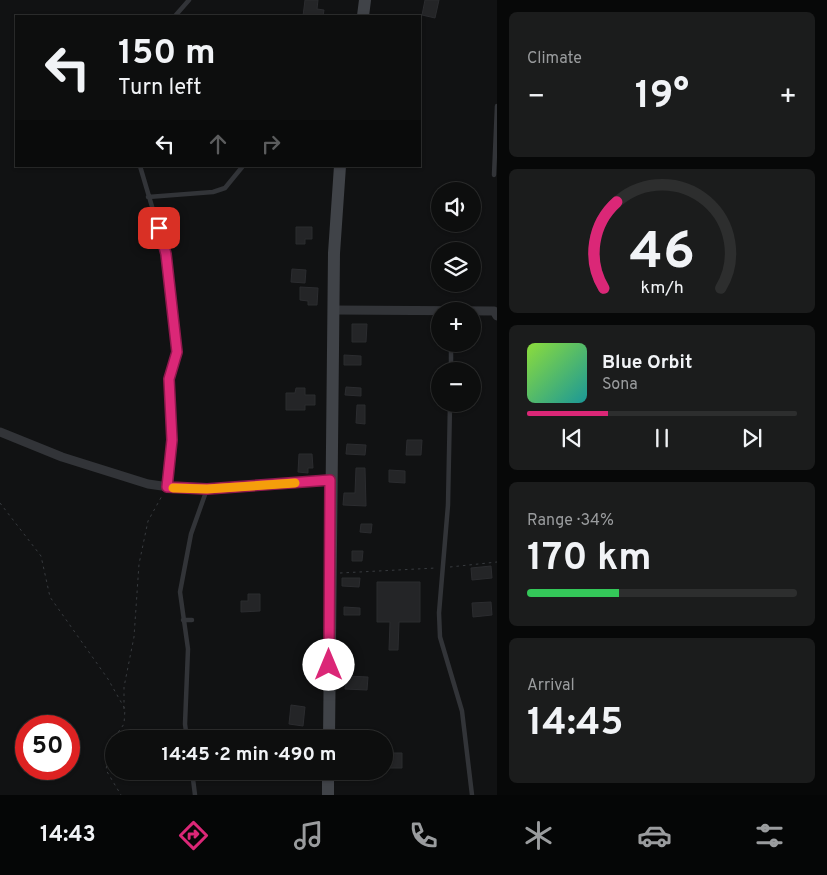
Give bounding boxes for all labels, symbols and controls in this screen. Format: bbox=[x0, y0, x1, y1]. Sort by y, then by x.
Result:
text: 150 m bbox=[118, 32, 216, 76]
icon: left bbox=[35, 35, 100, 100]
text: Climate bbox=[527, 49, 582, 69]
text: 19° bbox=[635, 73, 689, 122]
text: Turn left bbox=[118, 75, 201, 102]
text: − bbox=[527, 80, 545, 116]
text: + bbox=[779, 80, 797, 116]
icon: left bbox=[151, 130, 179, 158]
icon: ahead bbox=[204, 130, 232, 158]
icon: right bbox=[257, 130, 285, 158]
map controls bbox=[431, 182, 481, 412]
button: sound bbox=[431, 182, 481, 232]
pin bbox=[138, 207, 180, 249]
icon: arrive bbox=[145, 214, 173, 242]
text: 46 bbox=[629, 221, 695, 287]
button: layers bbox=[431, 242, 481, 292]
text: km/h bbox=[640, 277, 684, 300]
button: + bbox=[431, 302, 481, 352]
text: Blue Orbit bbox=[602, 351, 692, 375]
button: − bbox=[431, 362, 481, 412]
text: Sona bbox=[602, 375, 638, 395]
icon: previous bbox=[558, 424, 586, 452]
icon: pause bbox=[648, 424, 676, 452]
icon: next bbox=[738, 424, 766, 452]
text: Range · 34% bbox=[527, 511, 614, 531]
text: 170 km bbox=[527, 535, 652, 584]
position arrow bbox=[302, 638, 354, 690]
text: Arrival bbox=[527, 676, 575, 696]
text: 14:45 bbox=[527, 700, 624, 749]
speed limit sign: 50 bbox=[15, 715, 80, 780]
text: 14:45 · 2 min · 490 m bbox=[162, 743, 336, 767]
icon: directions bbox=[176, 818, 211, 853]
icon: music bbox=[291, 818, 326, 853]
icon: phone bbox=[406, 818, 441, 853]
icon: climate bbox=[521, 818, 556, 853]
icon: car bbox=[637, 818, 672, 853]
icon: filters bbox=[752, 818, 787, 853]
text: 14:43 bbox=[40, 822, 96, 849]

